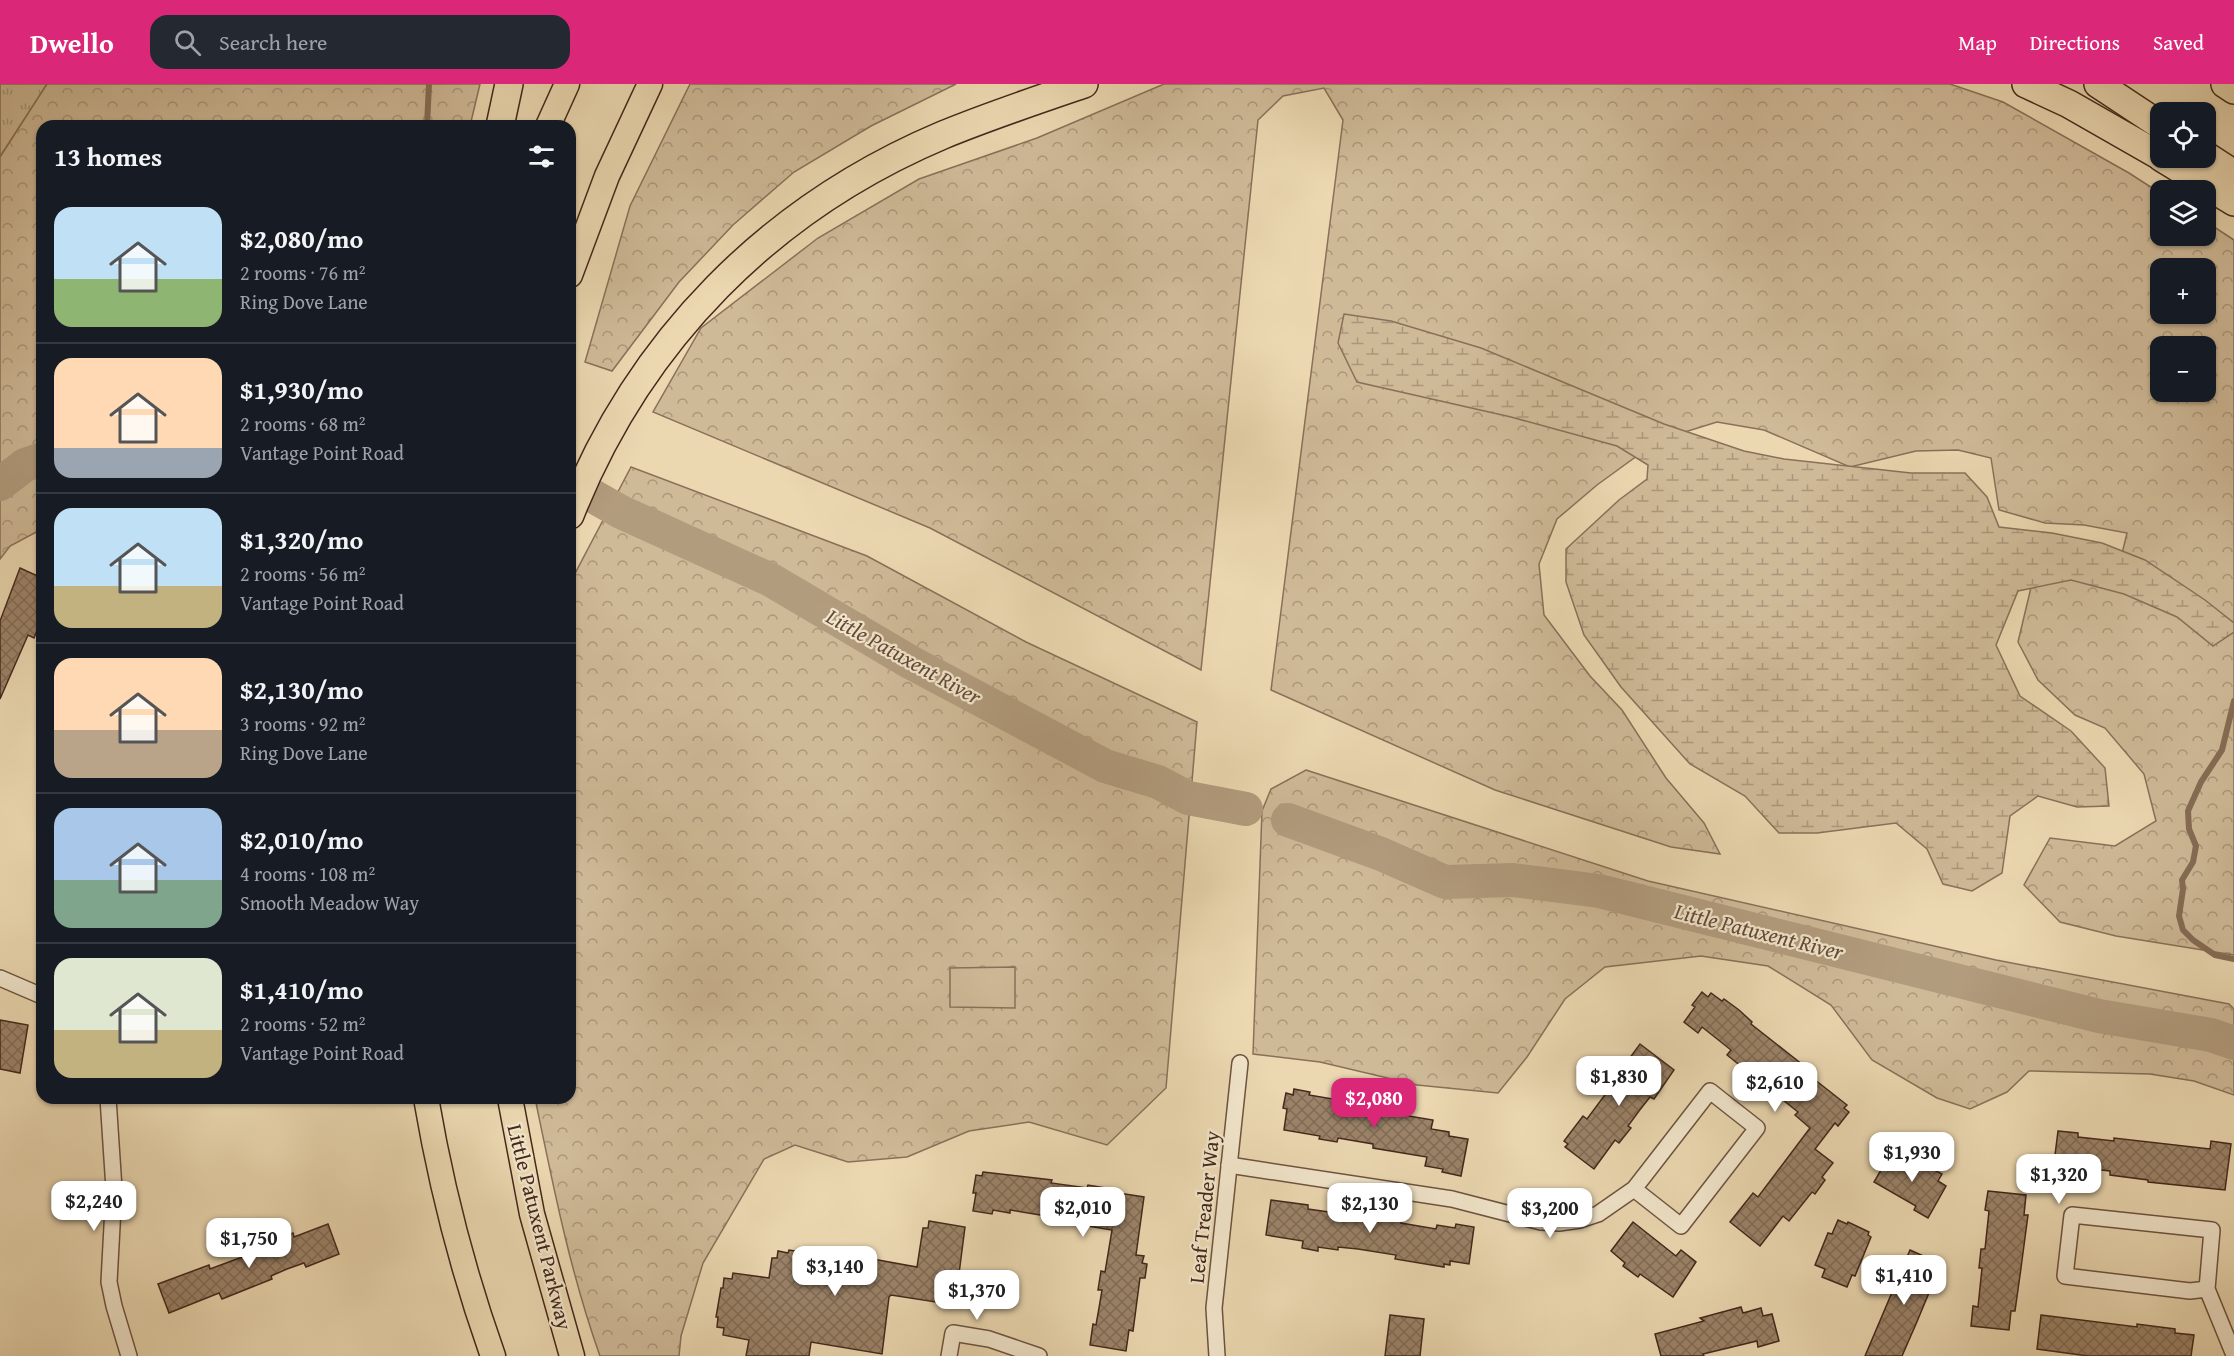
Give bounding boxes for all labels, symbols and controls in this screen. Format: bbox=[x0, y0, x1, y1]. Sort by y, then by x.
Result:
search box bbox=[150, 15, 570, 69]
text: Dwello bbox=[30, 22, 114, 63]
icon: search bbox=[171, 26, 204, 59]
text: Search here bbox=[219, 26, 327, 58]
text: Map bbox=[1958, 27, 1997, 58]
text: Directions bbox=[2030, 27, 2120, 58]
text: Saved bbox=[2153, 27, 2204, 58]
map controls bbox=[2150, 102, 2216, 402]
button: locate bbox=[2150, 102, 2216, 168]
text: 13 homes bbox=[54, 137, 162, 176]
icon: filters bbox=[525, 140, 558, 173]
button: layers bbox=[2150, 180, 2216, 246]
text: $2,080/mo bbox=[240, 219, 363, 258]
icon: home bbox=[102, 231, 174, 303]
text: 2 rooms · 76 m² bbox=[240, 258, 366, 287]
button: + bbox=[2150, 258, 2216, 324]
text: Ring Dove Lane bbox=[240, 287, 368, 316]
button: − bbox=[2150, 336, 2216, 402]
text: $1,930/mo bbox=[240, 370, 363, 409]
icon: home bbox=[102, 382, 174, 454]
text: 2 rooms · 68 m² bbox=[240, 409, 366, 438]
text: Vantage Point Road bbox=[240, 438, 404, 467]
text: $1,320/mo bbox=[240, 520, 363, 559]
icon: home bbox=[102, 532, 174, 604]
text: 2 rooms · 56 m² bbox=[240, 559, 366, 588]
text: Vantage Point Road bbox=[240, 588, 404, 617]
water label: Little Patuxent River bbox=[820, 600, 988, 712]
text: $2,130/mo bbox=[240, 670, 363, 709]
icon: home bbox=[102, 682, 174, 754]
text: 3 rooms · 92 m² bbox=[240, 709, 366, 738]
text: Ring Dove Lane bbox=[240, 738, 368, 767]
text: $2,010/mo bbox=[240, 820, 363, 859]
icon: home bbox=[102, 832, 174, 904]
text: 4 rooms · 108 m² bbox=[240, 859, 375, 888]
text: Smooth Meadow Way bbox=[240, 888, 419, 917]
water label: Little Patuxent River bbox=[1670, 894, 1848, 968]
text: $1,410/mo bbox=[240, 970, 363, 1009]
icon: home bbox=[102, 982, 174, 1054]
text: 2 rooms · 52 m² bbox=[240, 1009, 366, 1038]
text: Vantage Point Road bbox=[240, 1038, 404, 1067]
pin: $1,830 bbox=[1570, 1056, 1668, 1107]
text: $1,830 bbox=[1590, 1061, 1648, 1090]
pin: $2,610 bbox=[1726, 1062, 1824, 1113]
text: $2,610 bbox=[1746, 1067, 1804, 1096]
pin: $2,080 bbox=[1325, 1078, 1423, 1129]
text: $2,080 bbox=[1345, 1083, 1403, 1112]
street label: Little Patuxent Parkway bbox=[499, 1121, 581, 1334]
street label: Leaf Treader Way bbox=[1181, 1129, 1227, 1285]
pin: $1,930 bbox=[1863, 1132, 1961, 1183]
text: $1,930 bbox=[1883, 1137, 1941, 1166]
pin: $1,320 bbox=[2010, 1154, 2108, 1205]
text: $1,320 bbox=[2030, 1159, 2088, 1188]
pin: $2,240 bbox=[45, 1181, 143, 1232]
pin: $2,130 bbox=[1321, 1183, 1419, 1234]
text: $2,240 bbox=[65, 1186, 123, 1215]
pin: $2,010 bbox=[1034, 1187, 1132, 1238]
text: $2,130 bbox=[1341, 1188, 1399, 1217]
pin: $3,200 bbox=[1501, 1188, 1599, 1239]
text: $2,010 bbox=[1054, 1192, 1112, 1221]
text: $3,200 bbox=[1521, 1193, 1579, 1222]
pin: $1,750 bbox=[200, 1218, 298, 1269]
text: $1,750 bbox=[220, 1223, 278, 1252]
pin: $3,140 bbox=[786, 1246, 884, 1297]
text: $3,140 bbox=[806, 1251, 864, 1280]
pin: $1,410 bbox=[1855, 1255, 1953, 1306]
text: $1,410 bbox=[1875, 1260, 1933, 1289]
pin: $1,370 bbox=[928, 1270, 1026, 1321]
text: $1,370 bbox=[948, 1275, 1006, 1304]

